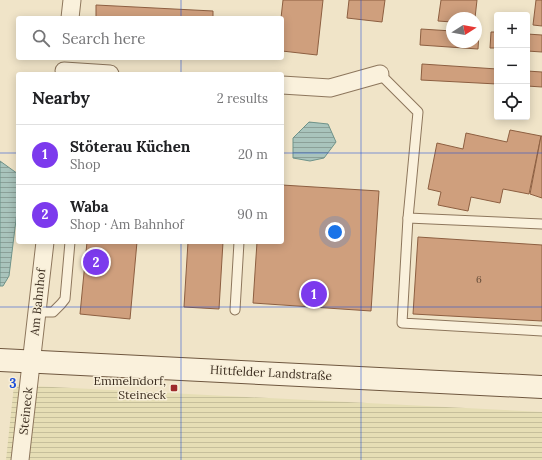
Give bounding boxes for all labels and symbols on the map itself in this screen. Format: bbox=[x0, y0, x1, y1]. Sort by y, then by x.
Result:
north arrow bbox=[446, 12, 482, 48]
your location bbox=[325, 222, 345, 242]
pin: 2 bbox=[83, 247, 109, 277]
street label: Am Bahnhof bbox=[26, 267, 49, 337]
house number: 6 bbox=[476, 273, 482, 286]
pin: 1 bbox=[301, 279, 327, 309]
street label: Hittfelder Landstraße bbox=[210, 362, 333, 383]
place label: Emmelndorf, Steineck bbox=[94, 373, 167, 402]
text: 3 bbox=[9, 375, 17, 392]
marker: Emmelndorf, Steineck bbox=[169, 383, 179, 393]
street label: Steineck bbox=[16, 386, 36, 436]

